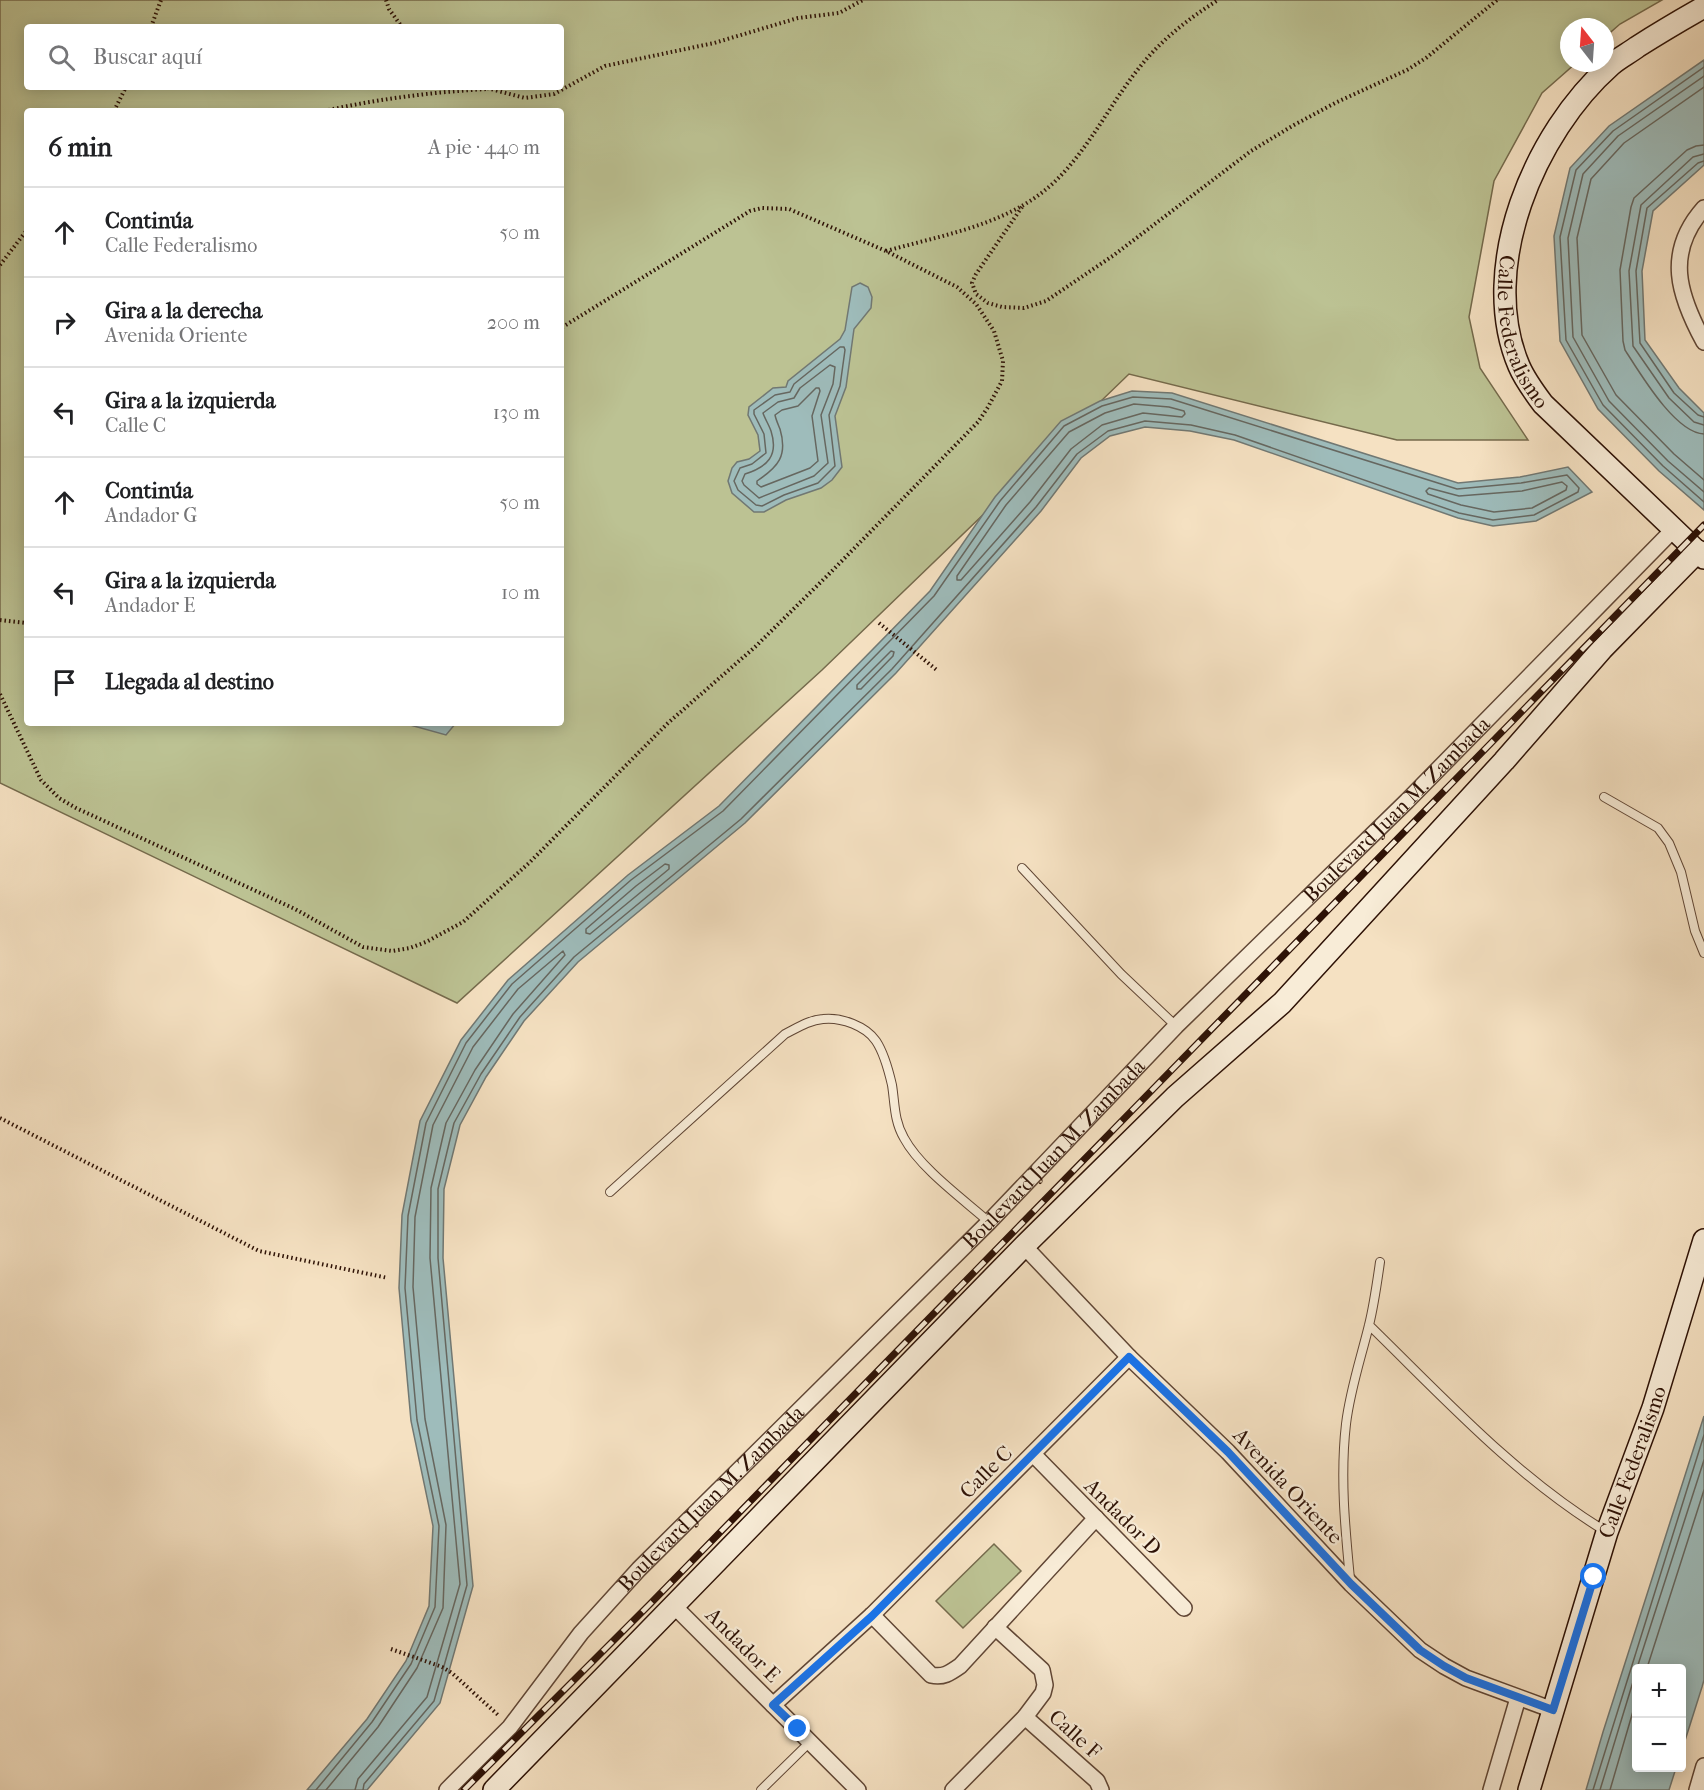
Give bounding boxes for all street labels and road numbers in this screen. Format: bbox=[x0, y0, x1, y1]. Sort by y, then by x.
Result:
street label: Calle Federalismo bbox=[1493, 254, 1554, 413]
street label: Boulevard Juan M. Zambada bbox=[1298, 712, 1495, 907]
street label: Boulevard Juan M. Zambada bbox=[957, 1054, 1150, 1254]
street label: Calle Federalismo bbox=[1594, 1383, 1671, 1541]
street label: Boulevard Juan M. Zambada bbox=[613, 1400, 809, 1596]
street label: Avenida Oriente bbox=[1228, 1422, 1348, 1549]
street label: Calle C bbox=[955, 1441, 1017, 1503]
street label: Andador D bbox=[1079, 1473, 1166, 1560]
street label: Andador E bbox=[700, 1602, 785, 1687]
street label: Calle F bbox=[1044, 1705, 1106, 1763]

